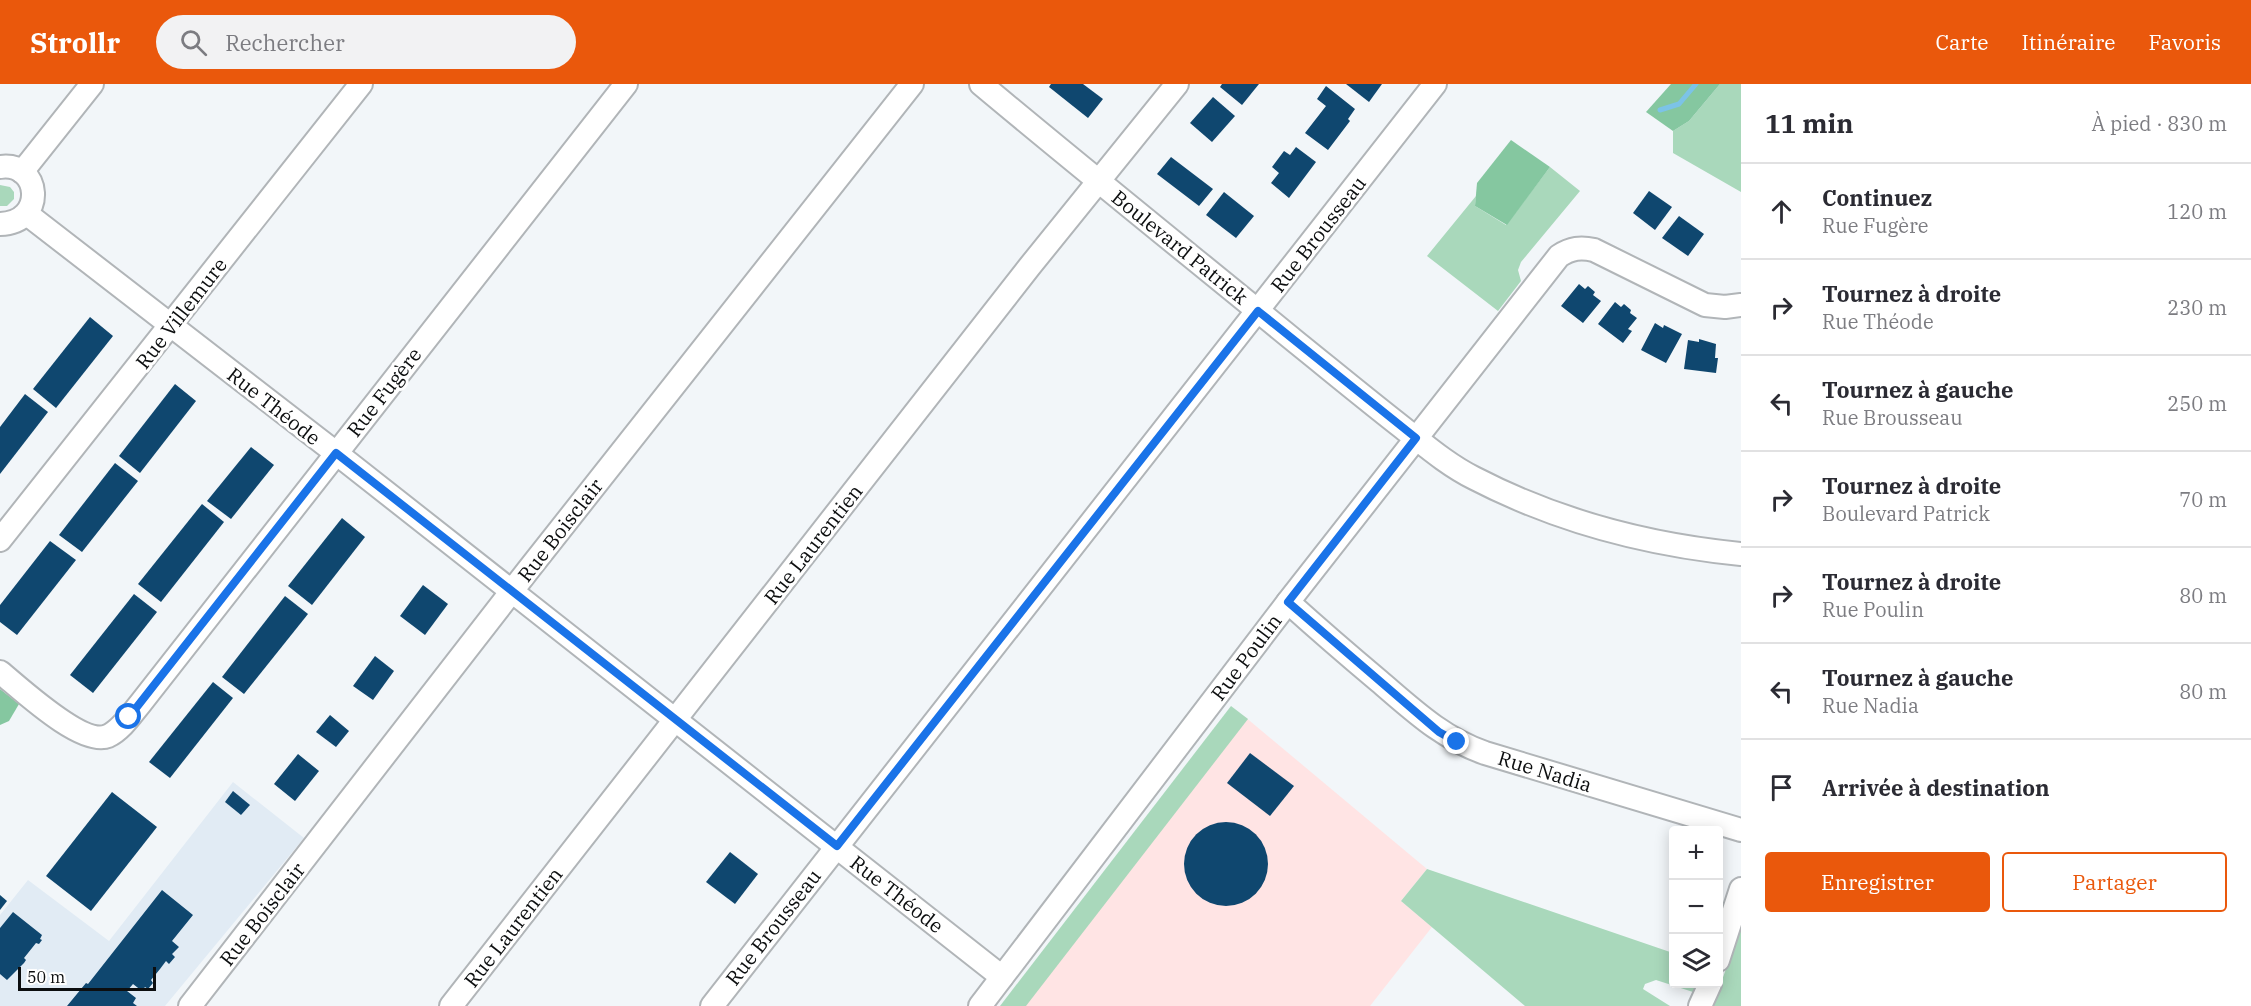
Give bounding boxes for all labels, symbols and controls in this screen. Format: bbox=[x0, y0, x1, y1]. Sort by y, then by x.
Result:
search box bbox=[156, 15, 576, 69]
text: Strollr bbox=[30, 24, 120, 61]
icon: search bbox=[177, 26, 210, 59]
text: Rechercher bbox=[225, 28, 345, 57]
text: Carte bbox=[1935, 28, 1989, 56]
text: Itinéraire bbox=[2022, 28, 2115, 56]
text: Favoris bbox=[2148, 28, 2221, 56]
text: 11 min bbox=[1765, 106, 1853, 140]
text: À pied · 830 m bbox=[2092, 110, 2227, 137]
street label: Rue Brousseau bbox=[1264, 170, 1372, 298]
text: Continuez bbox=[1822, 183, 1932, 212]
street label: Boulevard Patrick bbox=[1106, 184, 1254, 311]
icon: ahead bbox=[1765, 195, 1798, 228]
text: 120 m bbox=[2167, 198, 2227, 225]
text: Rue Fugère bbox=[1822, 212, 1929, 239]
street label: Rue Villemure bbox=[129, 252, 233, 374]
text: Tournez à droite bbox=[1822, 279, 2001, 308]
icon: right bbox=[1765, 291, 1798, 324]
text: 230 m bbox=[2167, 294, 2227, 321]
text: Rue Théode bbox=[1822, 308, 1934, 335]
street label: Rue Fugère bbox=[341, 342, 427, 442]
street label: Rue Théode bbox=[222, 361, 326, 451]
text: Tournez à gauche bbox=[1822, 375, 2013, 404]
icon: left bbox=[1765, 387, 1798, 420]
text: 250 m bbox=[2167, 390, 2227, 417]
text: Rue Brousseau bbox=[1822, 404, 1963, 431]
text: Tournez à droite bbox=[1822, 471, 2001, 500]
street label: Rue Boisclair bbox=[511, 473, 609, 587]
street label: Rue Laurentien bbox=[758, 478, 869, 610]
icon: right bbox=[1765, 483, 1798, 516]
text: 70 m bbox=[2179, 486, 2227, 513]
text: Boulevard Patrick bbox=[1822, 500, 1990, 527]
text: Tournez à droite bbox=[1822, 567, 2001, 596]
icon: right bbox=[1765, 579, 1798, 612]
text: 80 m bbox=[2179, 582, 2227, 609]
text: Rue Poulin bbox=[1822, 596, 1924, 623]
street label: Rue Poulin bbox=[1205, 608, 1288, 706]
text: Tournez à gauche bbox=[1822, 663, 2013, 692]
icon: left bbox=[1765, 675, 1798, 708]
text: 80 m bbox=[2179, 678, 2227, 705]
text: Rue Nadia bbox=[1822, 692, 1919, 719]
route start bbox=[115, 703, 141, 729]
route end bbox=[1443, 728, 1469, 754]
street label: Rue Nadia bbox=[1495, 744, 1595, 798]
icon: arrive bbox=[1765, 771, 1798, 804]
text: Arrivée à destination bbox=[1822, 773, 2050, 802]
map controls bbox=[1669, 826, 1723, 988]
button: + bbox=[1669, 826, 1723, 880]
street label: Rue Théode bbox=[845, 849, 949, 939]
button: Enregistrer bbox=[1765, 852, 1990, 912]
button: Partager bbox=[2002, 852, 2227, 912]
street label: Rue Boisclair bbox=[213, 857, 311, 971]
street label: Rue Laurentien bbox=[458, 861, 569, 993]
street label: Rue Brousseau bbox=[719, 863, 827, 991]
button: − bbox=[1669, 880, 1723, 934]
button: layers bbox=[1669, 934, 1723, 988]
scale bar bbox=[18, 964, 156, 992]
text: 50 m bbox=[27, 967, 65, 987]

